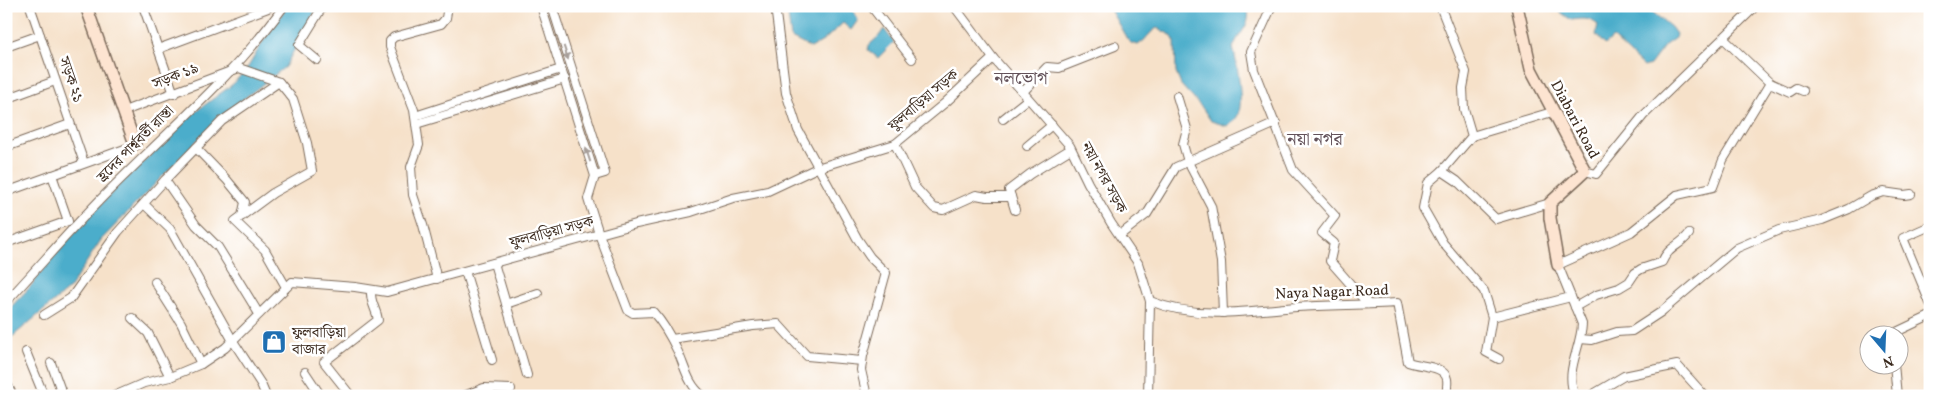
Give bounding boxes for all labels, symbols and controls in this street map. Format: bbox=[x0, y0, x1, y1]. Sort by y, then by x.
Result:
one-way arrow bbox=[563, 45, 571, 60]
street label: সড়ক ২১ bbox=[52, 53, 88, 106]
street label: সড়ক ১৯ bbox=[149, 59, 202, 96]
street label: ফুলবাড়িয়া সড়ক bbox=[884, 65, 964, 137]
district label: নলভোগ bbox=[993, 67, 1049, 92]
street label: Diabari Road bbox=[1544, 77, 1604, 163]
street label: হ্রদের পার্শ্ববর্তী রাস্তা bbox=[92, 102, 179, 189]
district label: নয়া নগর bbox=[1286, 128, 1344, 153]
street label: নয়া নগর সড়ক bbox=[1074, 138, 1131, 218]
one-way arrow bbox=[584, 147, 592, 162]
street label: ফুলবাড়িয়া সড়ক bbox=[507, 212, 597, 255]
street label: Naya Nagar Road bbox=[1275, 281, 1389, 305]
place label: ফুলবাড়িয়া বাজার bbox=[291, 323, 346, 361]
north arrow bbox=[1858, 324, 1908, 374]
shop icon: ফুলবাড়িয়া বাজার bbox=[261, 329, 287, 355]
text: N bbox=[1880, 350, 1896, 372]

